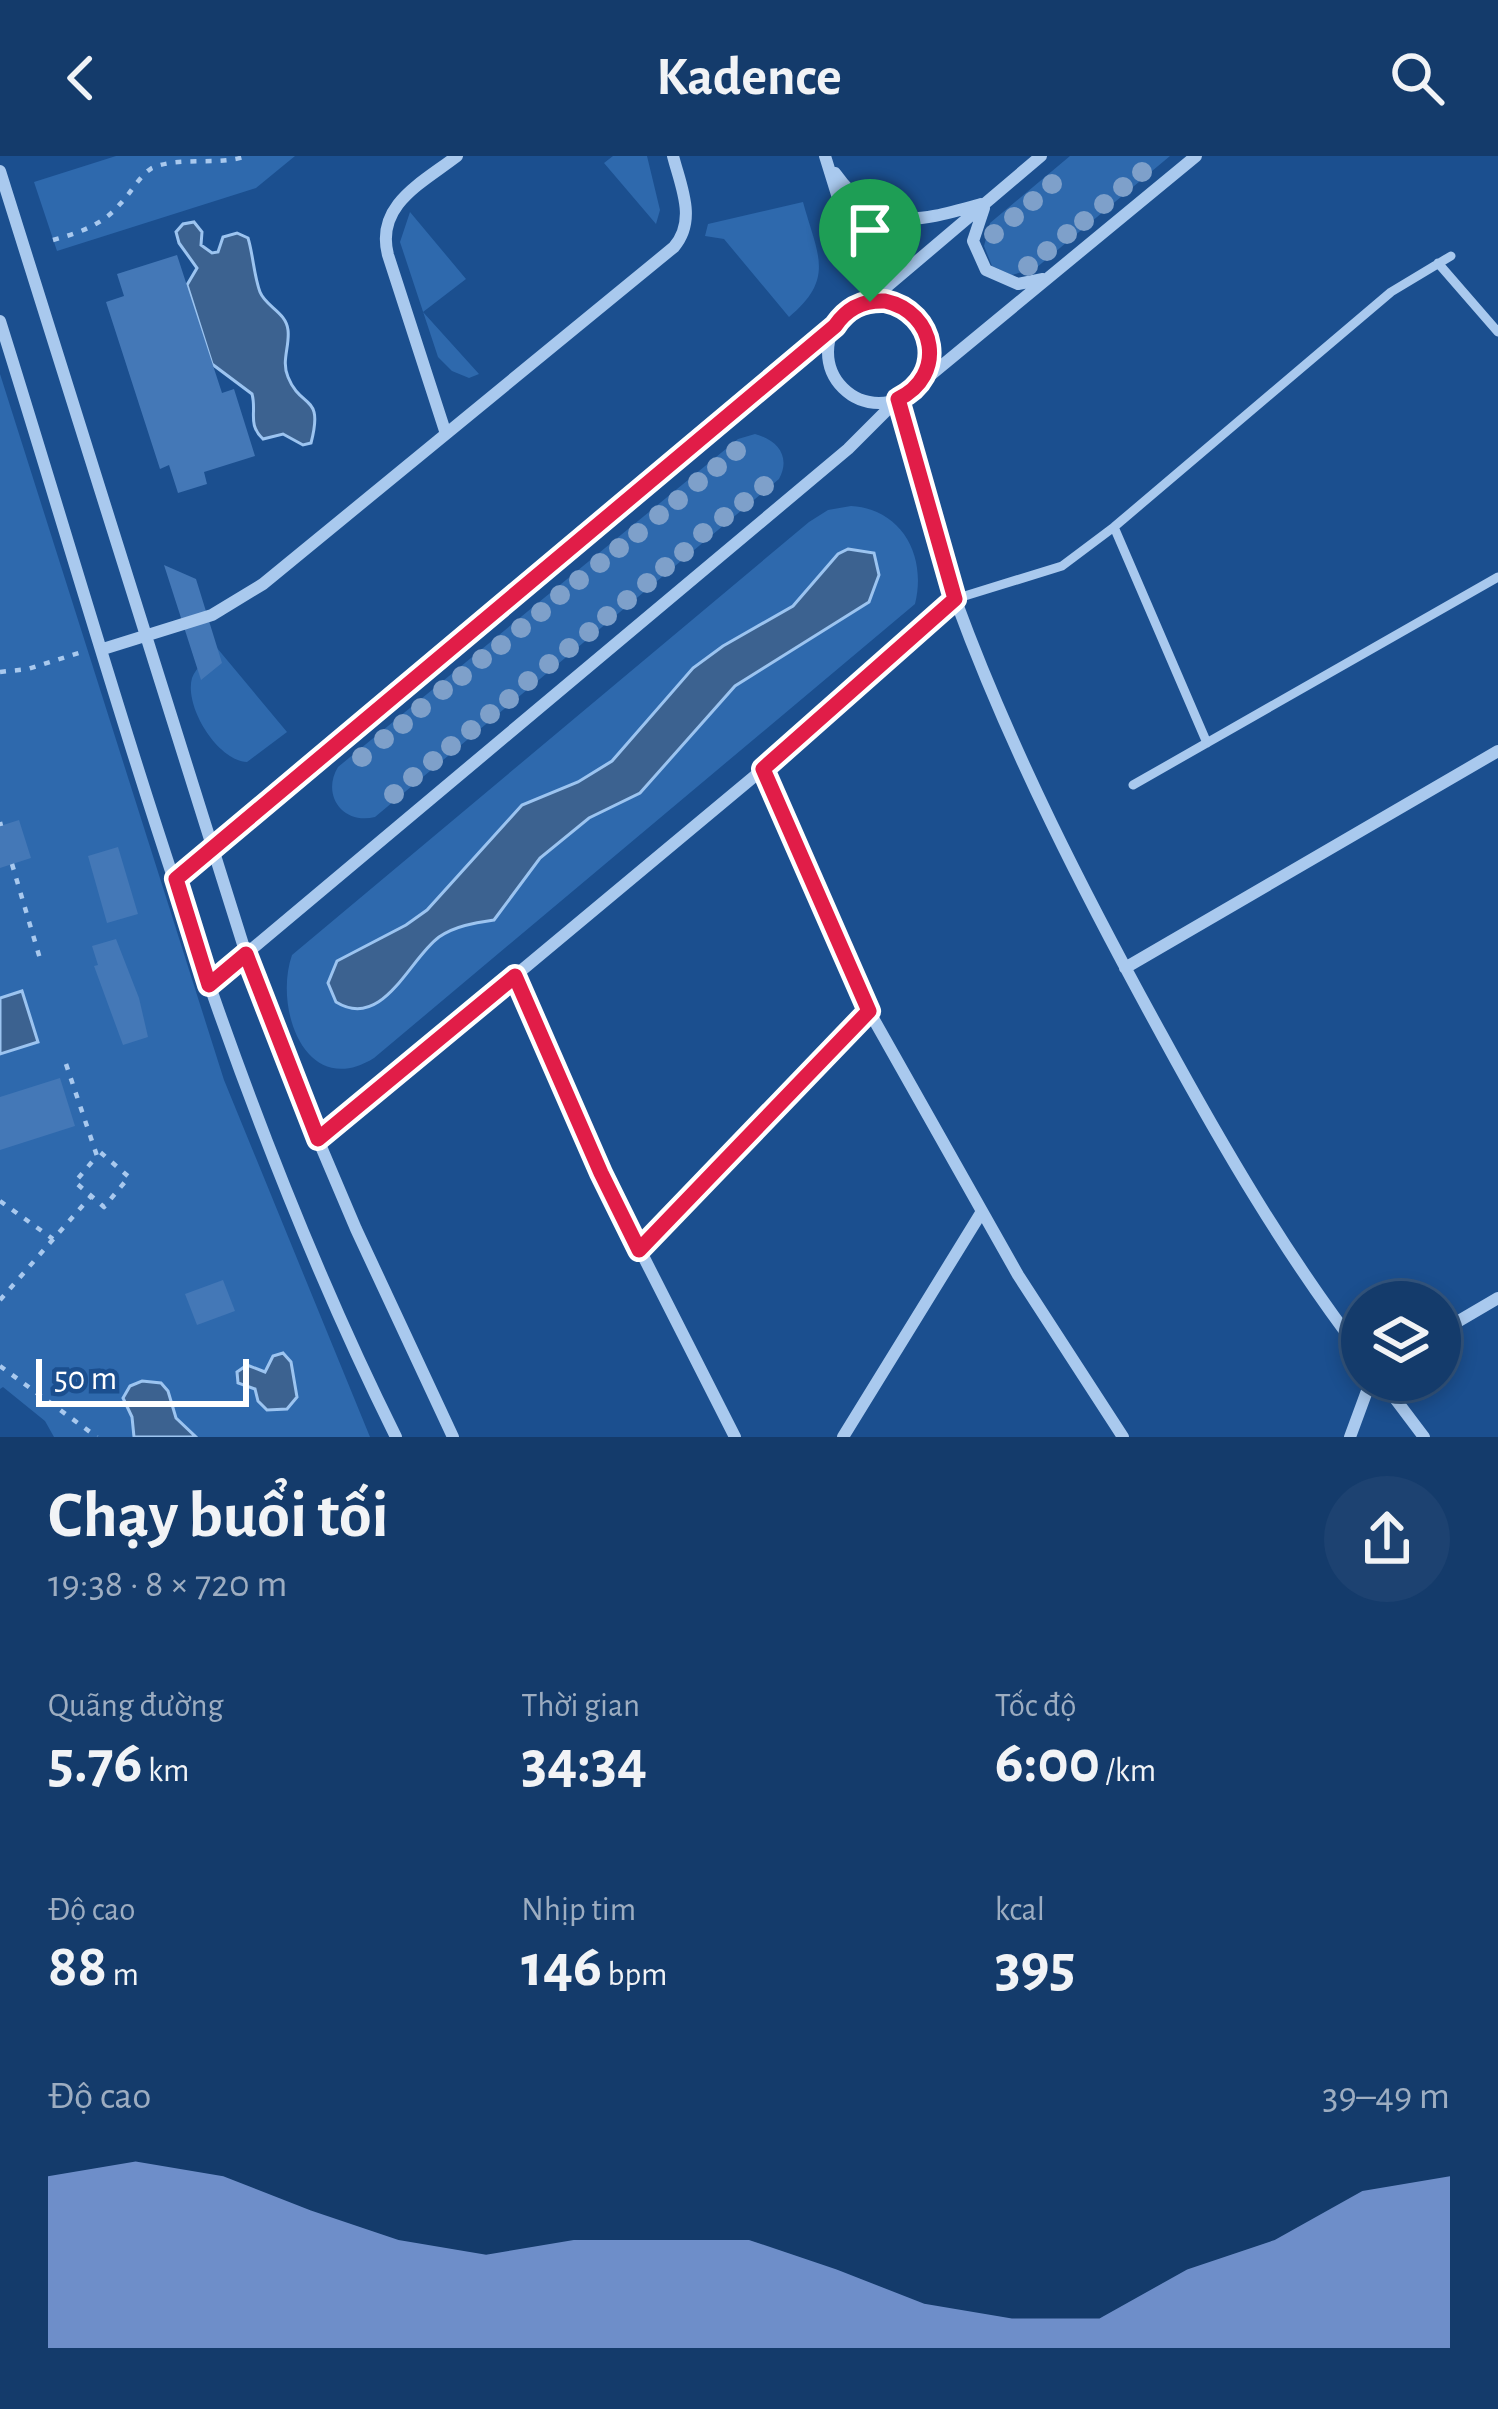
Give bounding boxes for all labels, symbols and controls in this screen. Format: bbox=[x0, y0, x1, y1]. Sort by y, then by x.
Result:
icon: back bbox=[48, 45, 114, 111]
icon: search bbox=[1384, 45, 1450, 111]
text: Kadence bbox=[656, 51, 842, 105]
pin bbox=[819, 179, 921, 302]
icon: arrive bbox=[837, 197, 903, 263]
map controls bbox=[1341, 1281, 1461, 1401]
button: layers bbox=[1341, 1281, 1461, 1401]
scale bar bbox=[36, 1353, 249, 1406]
text: 50 m bbox=[54, 1363, 117, 1396]
button: share bbox=[1324, 1476, 1450, 1602]
text: Chạy buổi tối bbox=[48, 1483, 389, 1549]
text: 19:38 · 8 × 720 m bbox=[48, 1565, 287, 1604]
text: Quãng đường bbox=[48, 1690, 224, 1723]
text: Thời gian bbox=[521, 1690, 640, 1723]
text: Tốc độ bbox=[995, 1690, 1076, 1723]
text: 5.76 bbox=[48, 1733, 143, 1793]
text: 34:34 bbox=[521, 1733, 647, 1793]
text: 6:00 bbox=[995, 1733, 1100, 1793]
text: km bbox=[143, 1755, 189, 1788]
text: /km bbox=[1100, 1755, 1156, 1788]
text: Độ cao bbox=[48, 1894, 135, 1927]
text: Nhịp tim bbox=[521, 1894, 636, 1927]
text: kcal bbox=[995, 1894, 1045, 1927]
text: 88 bbox=[48, 1937, 107, 1997]
text: 146 bbox=[521, 1937, 602, 1997]
text: 395 bbox=[995, 1937, 1075, 1997]
text: m bbox=[107, 1959, 139, 1992]
text: bpm bbox=[602, 1959, 667, 1992]
text: Độ cao bbox=[48, 2077, 151, 2116]
text: 39–49 m bbox=[1322, 2077, 1450, 2116]

